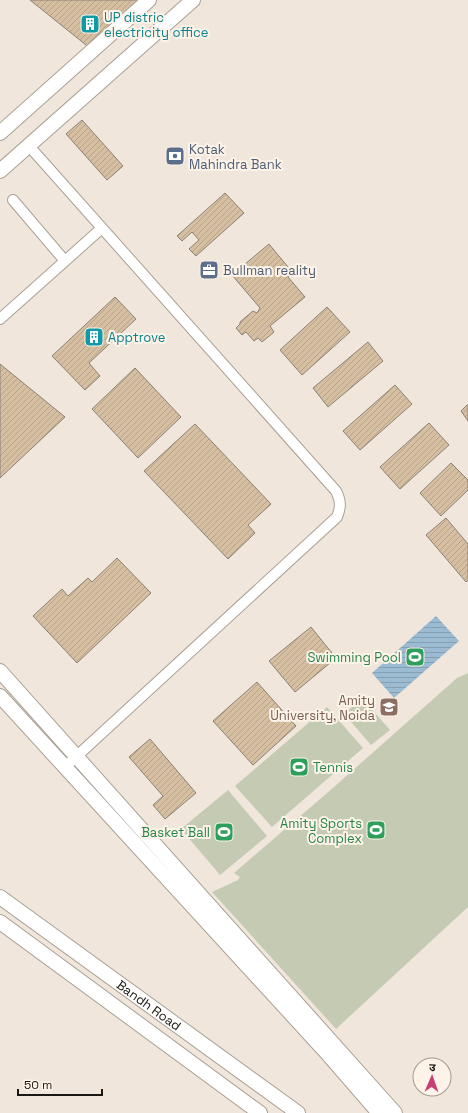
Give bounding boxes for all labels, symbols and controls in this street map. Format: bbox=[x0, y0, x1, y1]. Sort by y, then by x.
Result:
place label: UP distric electricity office bbox=[104, 9, 208, 41]
building icon: UP distric electricity office bbox=[79, 13, 101, 35]
place label: Kotak Mahindra Bank bbox=[189, 141, 282, 173]
bank icon: Kotak Mahindra Bank bbox=[164, 145, 186, 167]
office icon: Bullman reality bbox=[198, 259, 220, 281]
place label: Bullman reality bbox=[223, 262, 316, 279]
building icon: Apptrove bbox=[83, 326, 105, 348]
place label: Apptrove bbox=[108, 329, 166, 346]
sports icon: Swimming Pool bbox=[404, 646, 426, 668]
place label: Swimming Pool bbox=[307, 649, 401, 666]
place label: Amity University, Noida bbox=[270, 692, 376, 724]
school or university icon: Amity University, Noida bbox=[378, 696, 400, 718]
sports icon: Tennis bbox=[288, 756, 310, 778]
place label: Tennis bbox=[313, 759, 353, 776]
place label: Amity Sports Complex bbox=[280, 815, 362, 847]
sports icon: Amity Sports Complex bbox=[365, 819, 387, 841]
sports icon: Basket Ball bbox=[213, 821, 235, 843]
place label: Basket Ball bbox=[141, 824, 210, 841]
street label: Bandh Road bbox=[113, 976, 184, 1034]
north arrow bbox=[412, 1057, 452, 1097]
text: उ bbox=[429, 1060, 436, 1074]
scale bar bbox=[18, 1071, 102, 1097]
text: 50 m bbox=[24, 1077, 52, 1093]

